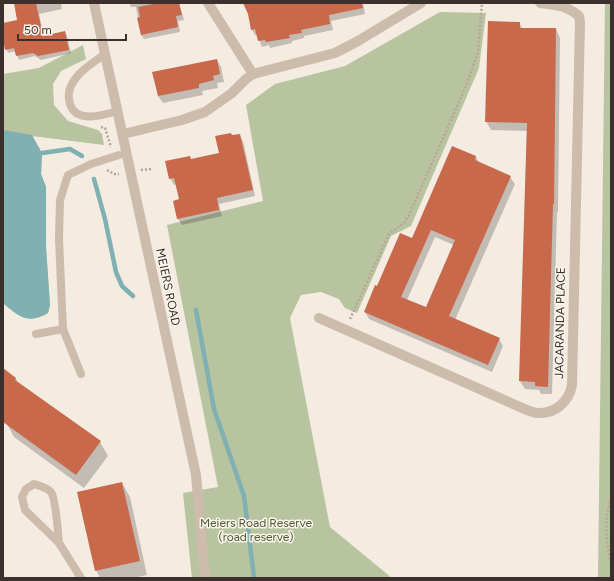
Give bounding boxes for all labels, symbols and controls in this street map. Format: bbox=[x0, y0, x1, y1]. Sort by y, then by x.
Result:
scale bar bbox=[18, 16, 126, 42]
text: 50 m bbox=[24, 23, 52, 37]
street label: MEIERS ROAD bbox=[153, 247, 183, 327]
street label: JACARANDA PLACE bbox=[552, 267, 568, 379]
park label: Meiers Road Reserve (road reserve) bbox=[200, 516, 313, 544]

